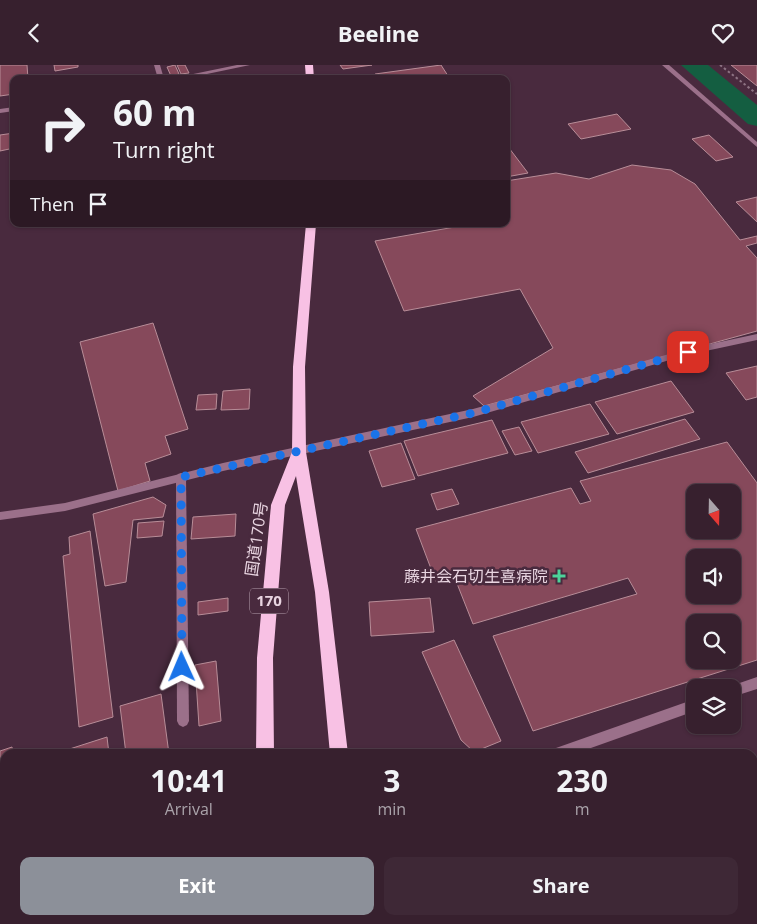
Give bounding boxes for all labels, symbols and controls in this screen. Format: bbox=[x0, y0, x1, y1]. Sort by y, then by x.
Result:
text: Beeline bbox=[338, 18, 419, 48]
icon: back bbox=[20, 19, 48, 47]
icon: heart bbox=[709, 19, 737, 47]
text: 60 m bbox=[113, 89, 196, 136]
icon: right bbox=[30, 95, 95, 160]
text: Turn right bbox=[113, 134, 215, 164]
icon: arrive bbox=[84, 190, 112, 218]
text: Then bbox=[30, 191, 74, 217]
pin bbox=[667, 331, 709, 373]
icon: arrive bbox=[674, 338, 702, 366]
north arrow bbox=[686, 484, 741, 539]
map controls bbox=[686, 484, 741, 734]
street label: 国道170号 bbox=[240, 500, 272, 578]
button: sound bbox=[686, 549, 741, 604]
place label: 藤井会石切生喜病院 bbox=[404, 565, 548, 587]
marker: 藤井会石切生喜病院 bbox=[552, 569, 566, 583]
road number: 170 bbox=[250, 589, 288, 613]
button: search bbox=[686, 614, 741, 669]
position arrow bbox=[155, 640, 207, 692]
button: layers bbox=[686, 679, 741, 734]
text: 10:41 bbox=[150, 760, 227, 801]
text: 3 bbox=[383, 760, 400, 801]
text: 230 bbox=[556, 760, 608, 801]
text: Arrival bbox=[165, 798, 213, 820]
text: min bbox=[378, 798, 406, 820]
text: m bbox=[575, 798, 590, 820]
button: Exit bbox=[20, 857, 374, 915]
button: Share bbox=[384, 857, 738, 915]

